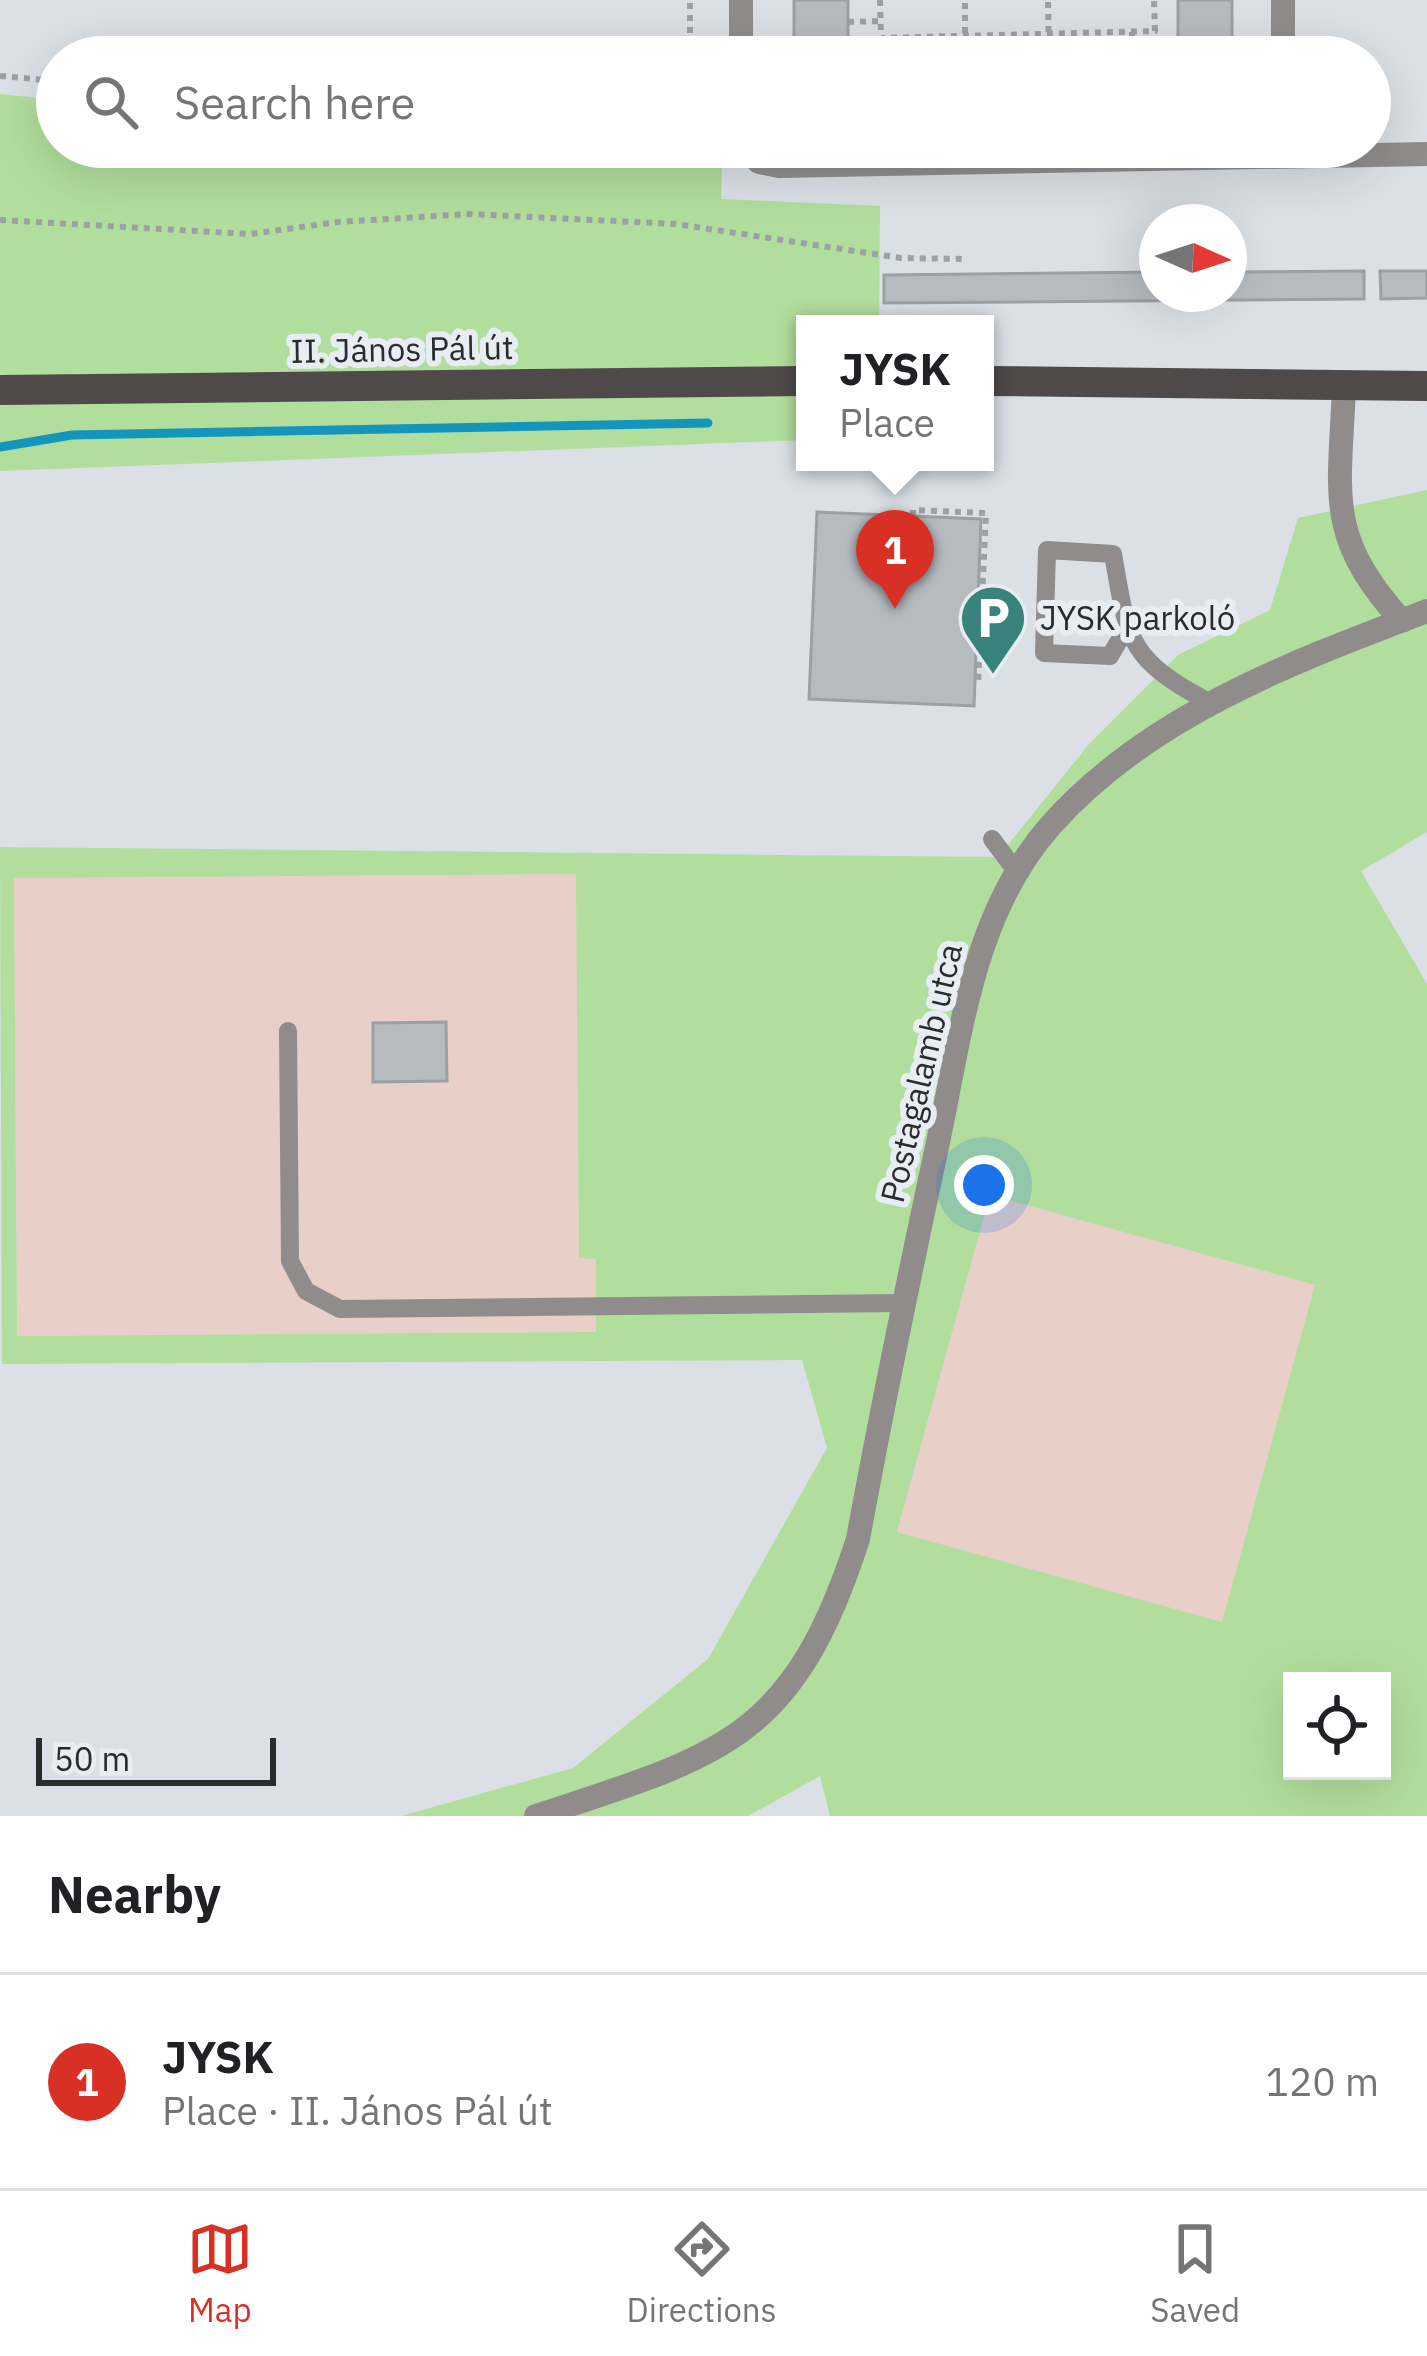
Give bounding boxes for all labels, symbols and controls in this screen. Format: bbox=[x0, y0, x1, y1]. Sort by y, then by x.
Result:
search box bbox=[36, 36, 1391, 168]
icon: search bbox=[78, 69, 144, 135]
text: Search here bbox=[174, 73, 415, 131]
north arrow bbox=[1139, 204, 1247, 312]
popup bbox=[796, 315, 994, 471]
street label: II. János Pál út bbox=[290, 325, 514, 372]
text: JYSK bbox=[839, 339, 951, 397]
text: Place bbox=[839, 397, 935, 448]
pin: 1 bbox=[856, 510, 934, 609]
parking icon: JYSK parkoló bbox=[958, 583, 1028, 677]
place label: JYSK parkoló bbox=[1040, 596, 1235, 639]
street label: Postagalamb utca bbox=[870, 939, 971, 1207]
your location bbox=[954, 1155, 1014, 1215]
map controls bbox=[1283, 1672, 1391, 1780]
button: locate bbox=[1283, 1672, 1391, 1780]
scale bar bbox=[36, 1732, 276, 1785]
text: 50 m bbox=[54, 1737, 130, 1780]
text: Nearby bbox=[48, 1861, 221, 1927]
text: JYSK bbox=[162, 2027, 274, 2085]
text: 1 bbox=[75, 2056, 99, 2107]
text: 120 m bbox=[1266, 2056, 1379, 2107]
text: Place · II. János Pál út bbox=[162, 2085, 553, 2136]
tab: Map bbox=[187, 2216, 253, 2331]
tab: Directions bbox=[627, 2216, 777, 2331]
tab: Saved bbox=[1150, 2216, 1240, 2331]

